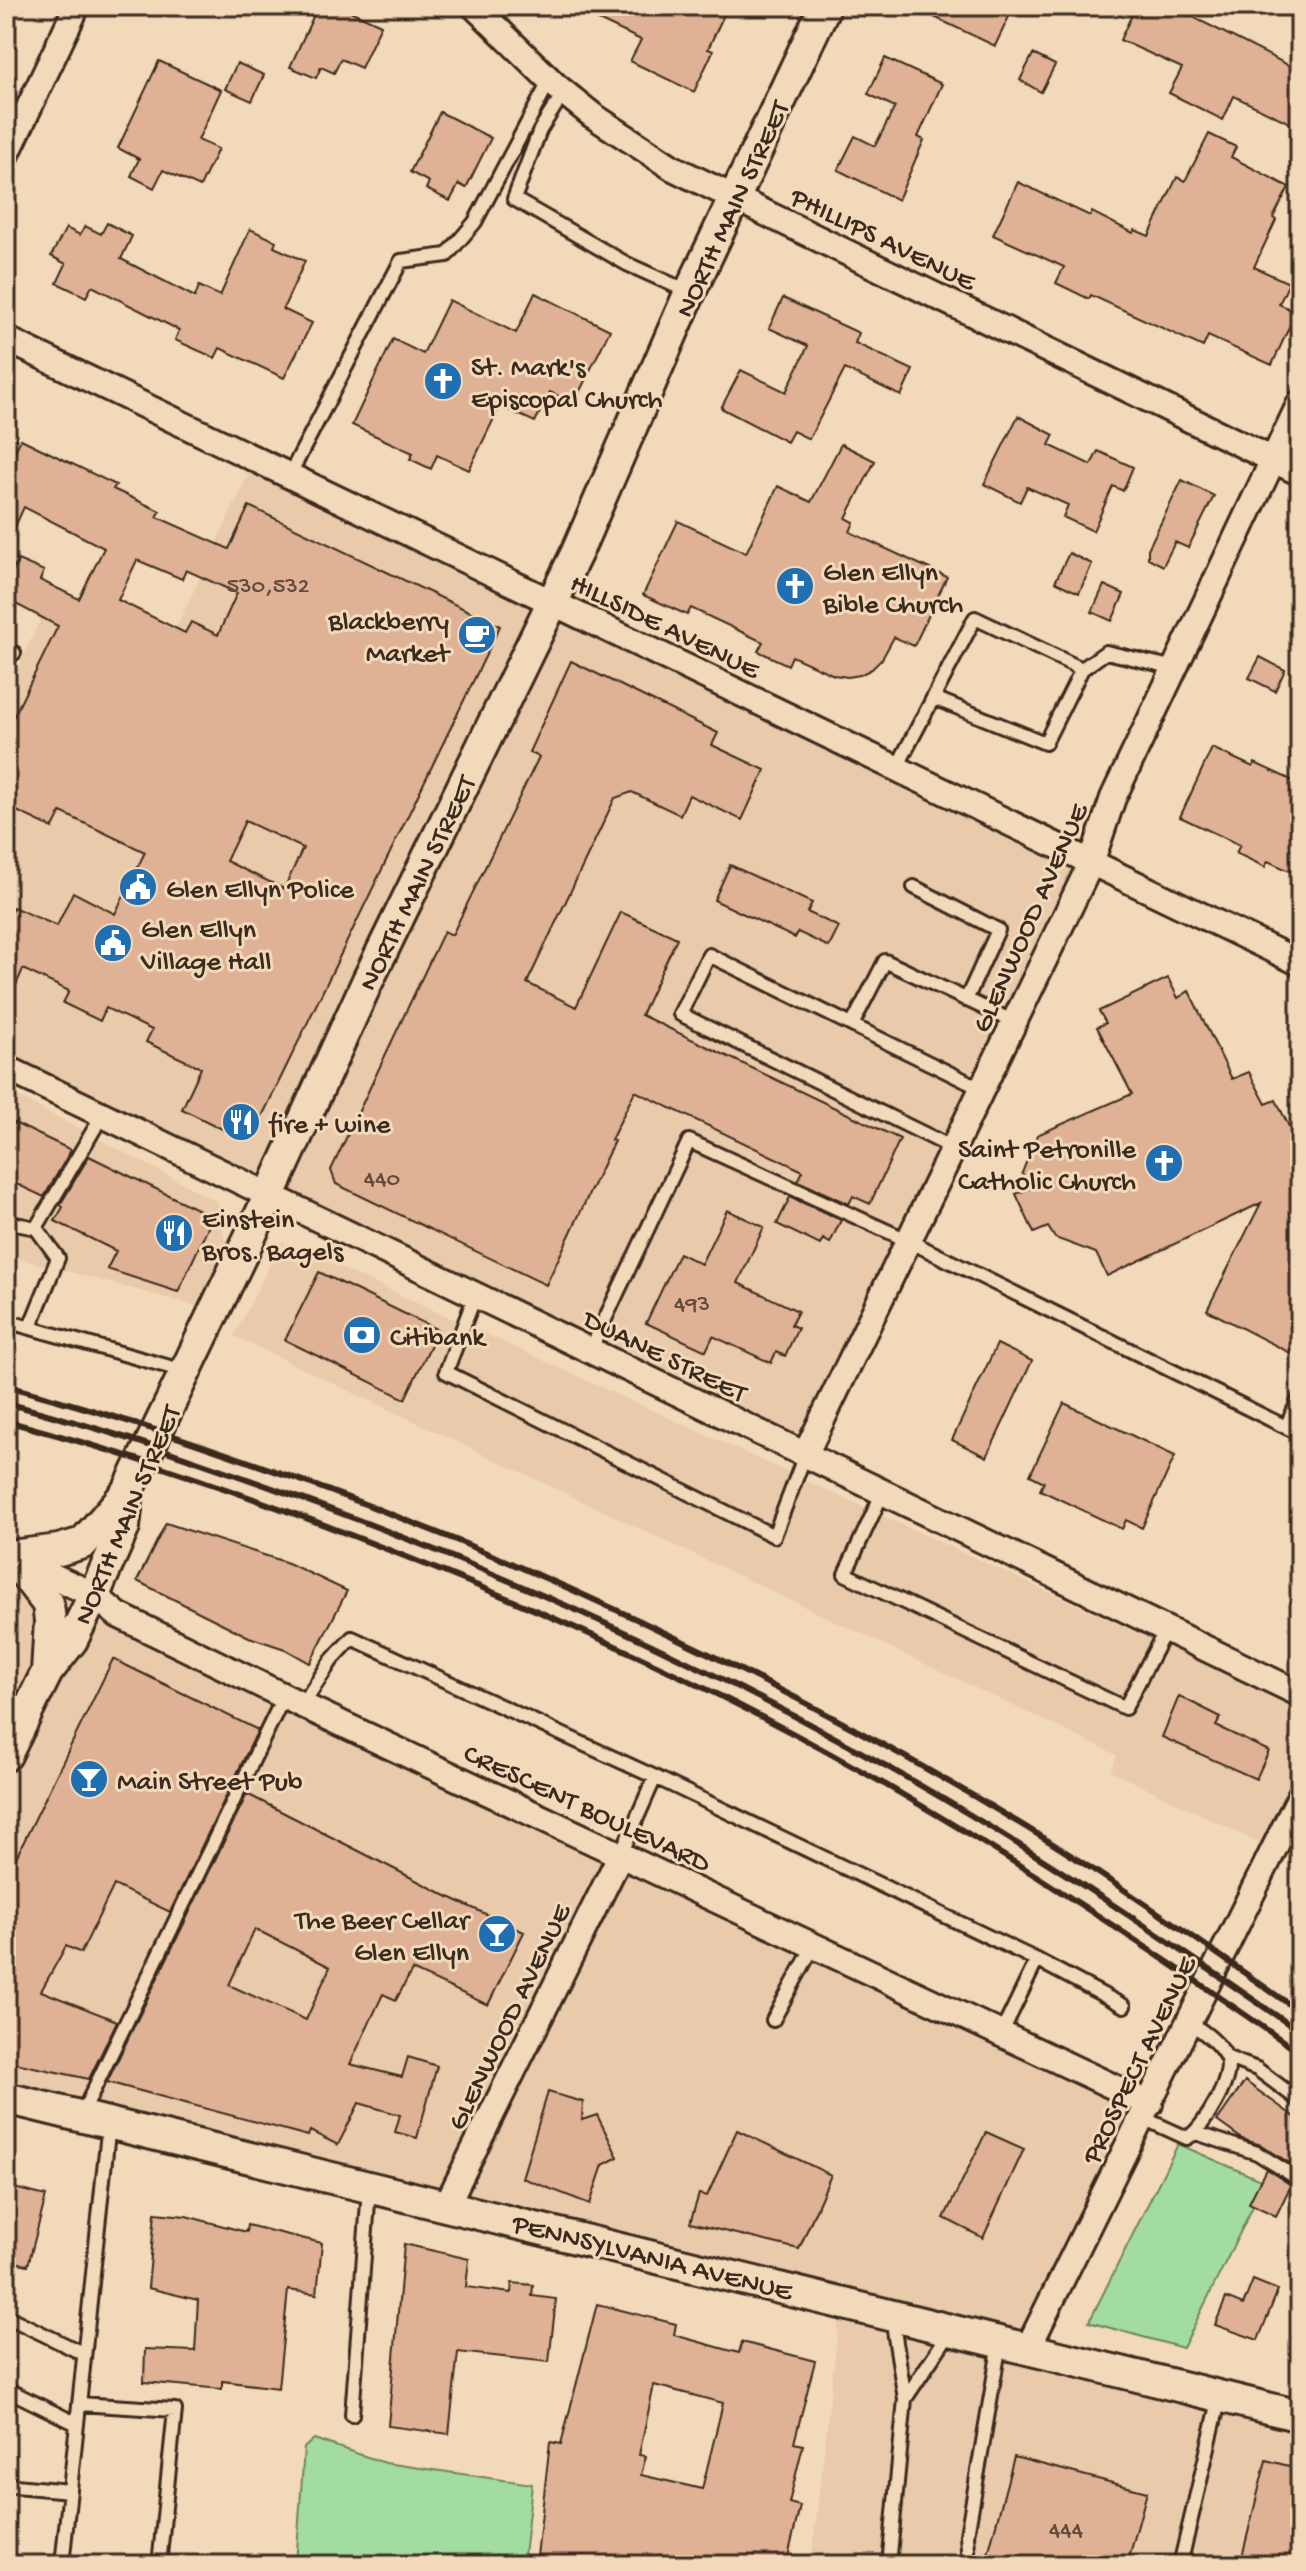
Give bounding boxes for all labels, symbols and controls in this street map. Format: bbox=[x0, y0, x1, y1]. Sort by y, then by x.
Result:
street label: NORTH MAIN STREET bbox=[669, 95, 799, 323]
street label: PHILLIPS AVENUE bbox=[783, 182, 981, 301]
place label: St. Mark's Episcopal Church bbox=[471, 353, 663, 418]
church icon: St. Mark's Episcopal Church bbox=[422, 360, 464, 402]
place label: Glen Ellyn Bible Church bbox=[822, 558, 963, 623]
church icon: Glen Ellyn Bible Church bbox=[774, 565, 816, 607]
street label: HILLSIDE AVENUE bbox=[564, 568, 766, 689]
house number: 530,532 bbox=[226, 573, 310, 602]
place label: Blackberry Market bbox=[327, 607, 452, 672]
cafe icon: Blackberry Market bbox=[456, 614, 498, 656]
street label: NORTH MAIN STREET bbox=[353, 770, 486, 997]
street label: GLENWOOD AVENUE bbox=[967, 798, 1098, 1039]
public building icon: Glen Ellyn Police bbox=[117, 866, 159, 908]
place label: Glen Ellyn Police bbox=[166, 875, 354, 908]
place label: Glen Ellyn Village Hall bbox=[140, 915, 271, 980]
public building icon: Glen Ellyn Village Hall bbox=[92, 922, 134, 964]
restaurant icon: fire + wine bbox=[220, 1101, 262, 1143]
place label: fire + wine bbox=[268, 1110, 391, 1143]
place label: Saint Petronille Catholic Church bbox=[958, 1135, 1137, 1200]
church icon: Saint Petronille Catholic Church bbox=[1143, 1142, 1185, 1184]
house number: 440 bbox=[364, 1166, 400, 1195]
place label: Einstein Bros. Bagels bbox=[201, 1205, 344, 1270]
restaurant icon: Einstein Bros. Bagels bbox=[153, 1212, 195, 1254]
house number: 493 bbox=[674, 1291, 710, 1320]
street label: DUANE STREET bbox=[575, 1303, 752, 1412]
bank icon: Citibank bbox=[341, 1314, 383, 1356]
place label: Citibank bbox=[390, 1323, 487, 1356]
street label: NORTH MAIN STREET bbox=[68, 1400, 191, 1630]
street label: CRESCENT BOULEVARD bbox=[457, 1738, 715, 1882]
bar icon: Main Street Pub bbox=[68, 1758, 110, 1800]
place label: Main Street Pub bbox=[117, 1767, 303, 1800]
street label: GLENWOOD AVENUE bbox=[442, 1898, 581, 2136]
place label: The Beer Cellar Glen Ellyn bbox=[293, 1906, 471, 1971]
bar icon: The Beer Cellar Glen Ellyn bbox=[476, 1913, 518, 1955]
street label: PROSPECT AVENUE bbox=[1076, 1950, 1206, 2171]
street label: PENNSYLVANIA AVENUE bbox=[508, 2208, 797, 2311]
house number: 444 bbox=[1049, 2517, 1084, 2546]

